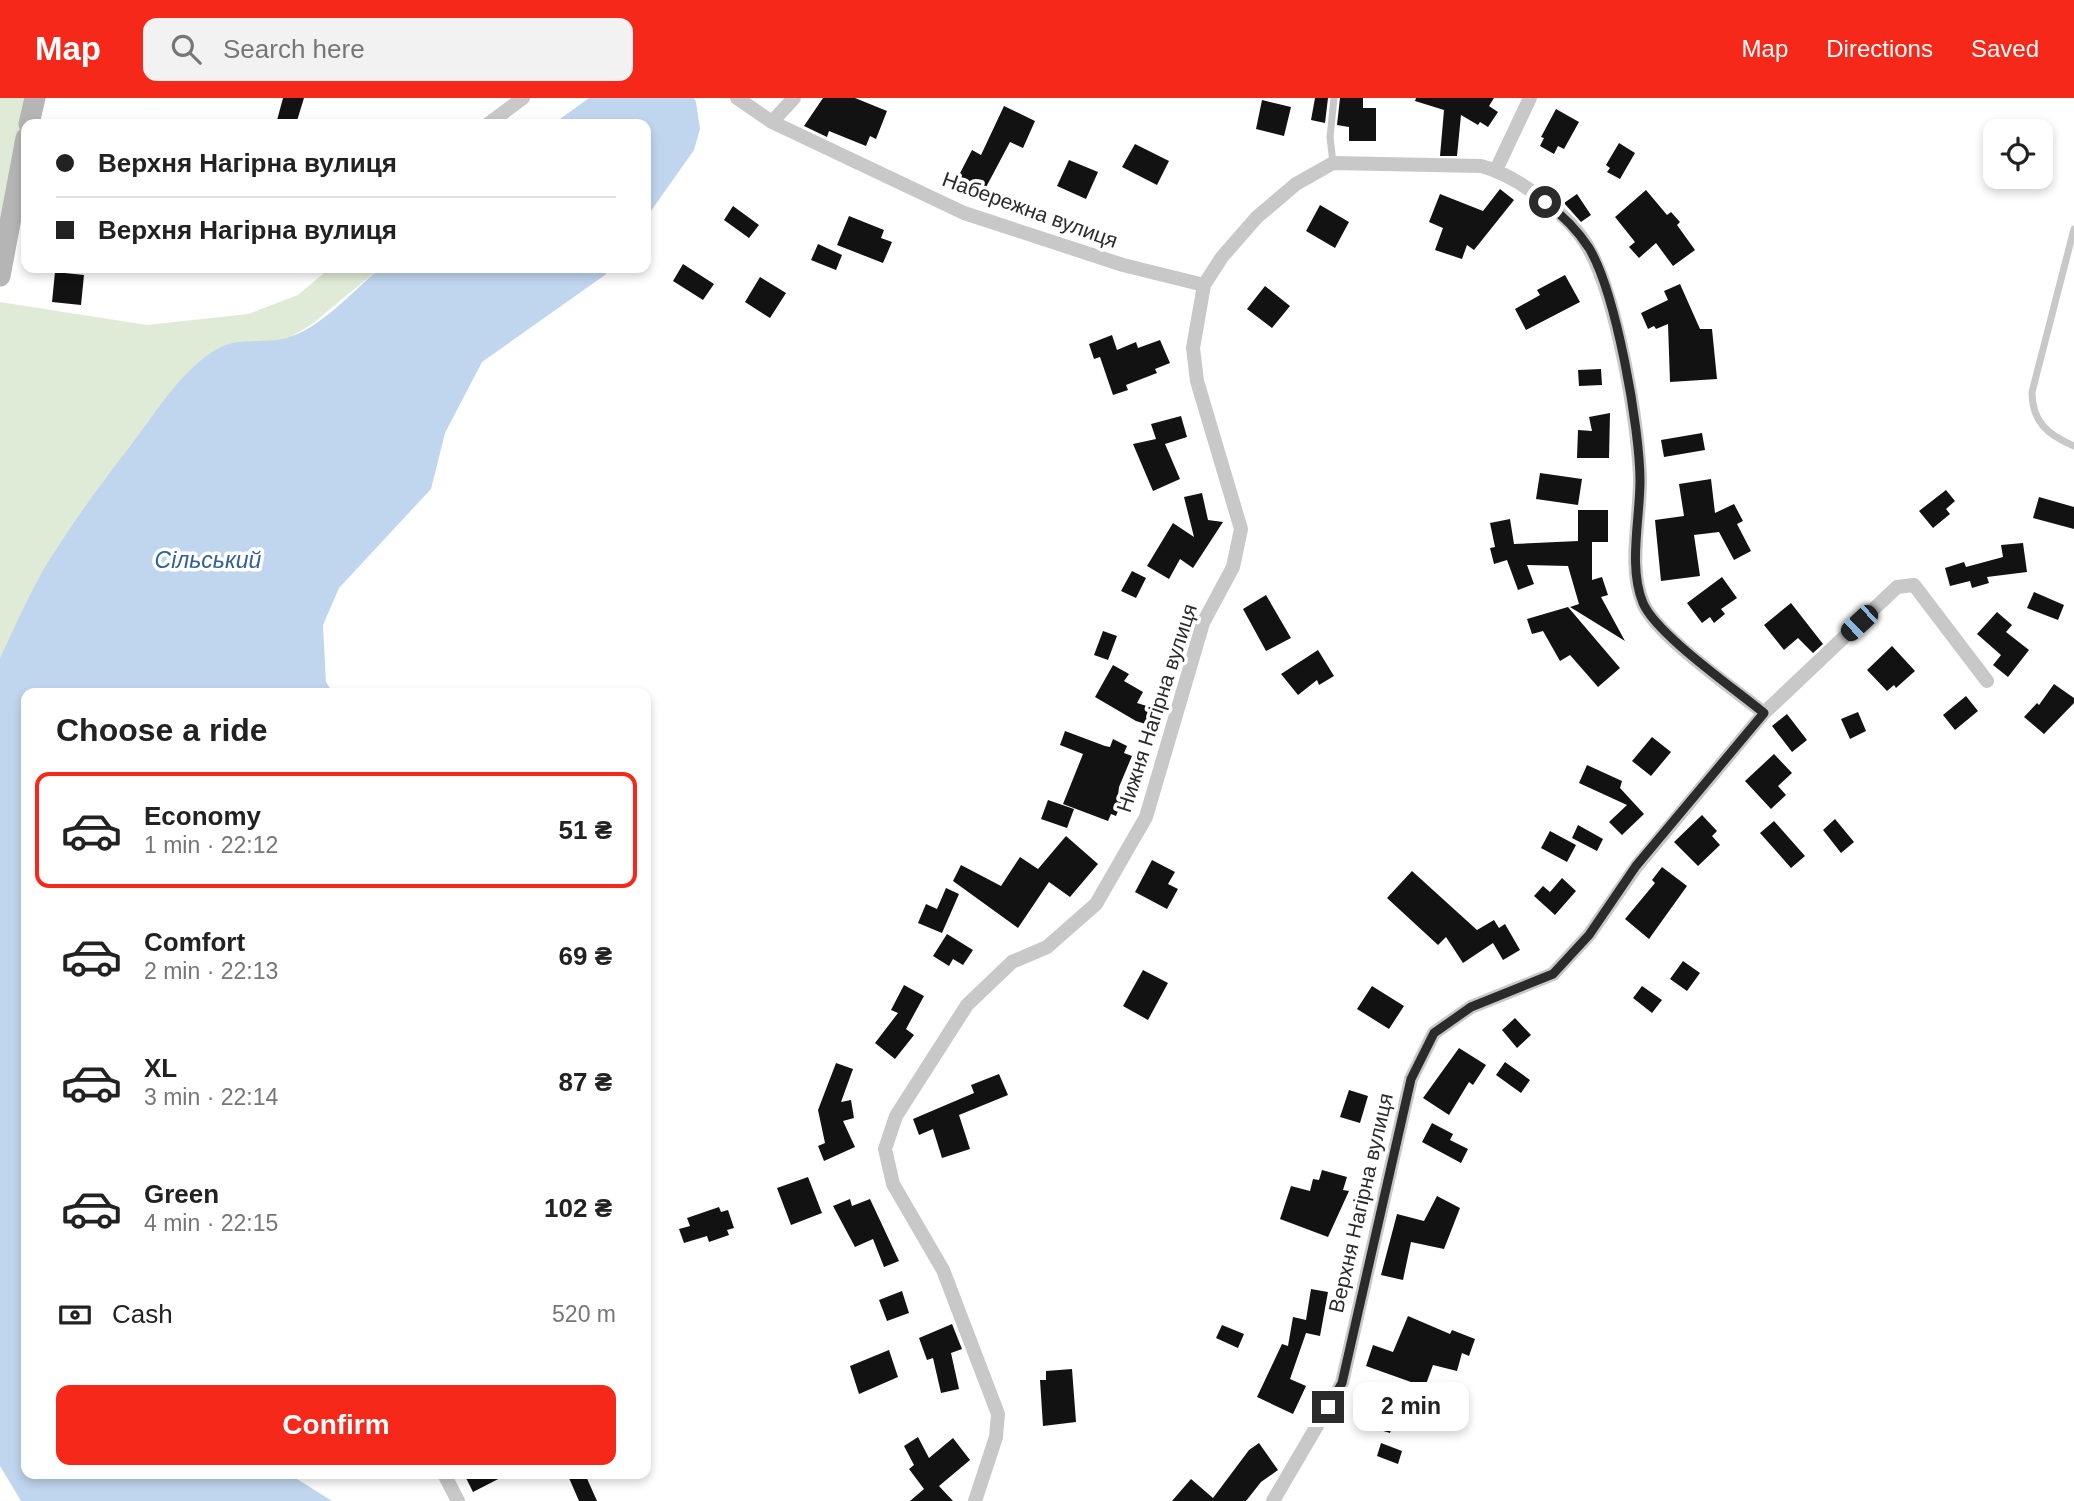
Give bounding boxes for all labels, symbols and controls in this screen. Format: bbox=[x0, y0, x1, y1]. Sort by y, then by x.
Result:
search box bbox=[143, 18, 633, 81]
text: Map bbox=[35, 30, 101, 67]
icon: search bbox=[167, 30, 205, 68]
text: Search here bbox=[223, 34, 365, 64]
text: Map bbox=[1742, 35, 1788, 62]
text: Directions bbox=[1826, 35, 1933, 62]
text: Saved bbox=[1971, 35, 2039, 62]
map controls bbox=[1983, 119, 2053, 189]
button: locate bbox=[1983, 119, 2053, 189]
text: Верхня Нагірна вулиця bbox=[98, 148, 397, 178]
street label: Набережна вулиця bbox=[939, 167, 1121, 252]
route start bbox=[1529, 186, 1561, 218]
text: Верхня Нагірна вулиця bbox=[98, 215, 397, 245]
water label: Сільський bbox=[155, 547, 262, 573]
street label: Нижня Нагірна вулиця bbox=[1112, 601, 1201, 815]
car bbox=[1837, 601, 1882, 645]
text: Choose a ride bbox=[56, 712, 268, 748]
icon: car bbox=[60, 799, 123, 862]
text: Economy bbox=[144, 801, 261, 831]
text: 51 ₴ bbox=[559, 815, 612, 845]
text: 1 min · 22:12 bbox=[144, 832, 278, 858]
icon: car bbox=[60, 925, 123, 988]
text: Comfort bbox=[144, 927, 245, 957]
text: 69 ₴ bbox=[559, 941, 612, 971]
text: 2 min · 22:13 bbox=[144, 958, 278, 984]
icon: car bbox=[60, 1051, 123, 1114]
text: XL bbox=[144, 1053, 177, 1083]
text: 87 ₴ bbox=[559, 1067, 612, 1097]
text: 3 min · 22:14 bbox=[144, 1084, 278, 1110]
street label: Верхня Нагірна вулиця bbox=[1324, 1091, 1397, 1315]
icon: car bbox=[60, 1177, 123, 1240]
text: Green bbox=[144, 1179, 219, 1209]
text: 102 ₴ bbox=[544, 1193, 612, 1223]
text: 4 min · 22:15 bbox=[144, 1210, 278, 1236]
icon: cash bbox=[56, 1296, 94, 1334]
text: Cash bbox=[112, 1299, 173, 1329]
text: 520 m bbox=[552, 1301, 616, 1327]
callout: 2 min bbox=[1352, 1382, 1468, 1432]
button: Confirm bbox=[56, 1385, 616, 1465]
route end bbox=[1312, 1391, 1344, 1423]
text: 2 min bbox=[1381, 1393, 1441, 1419]

